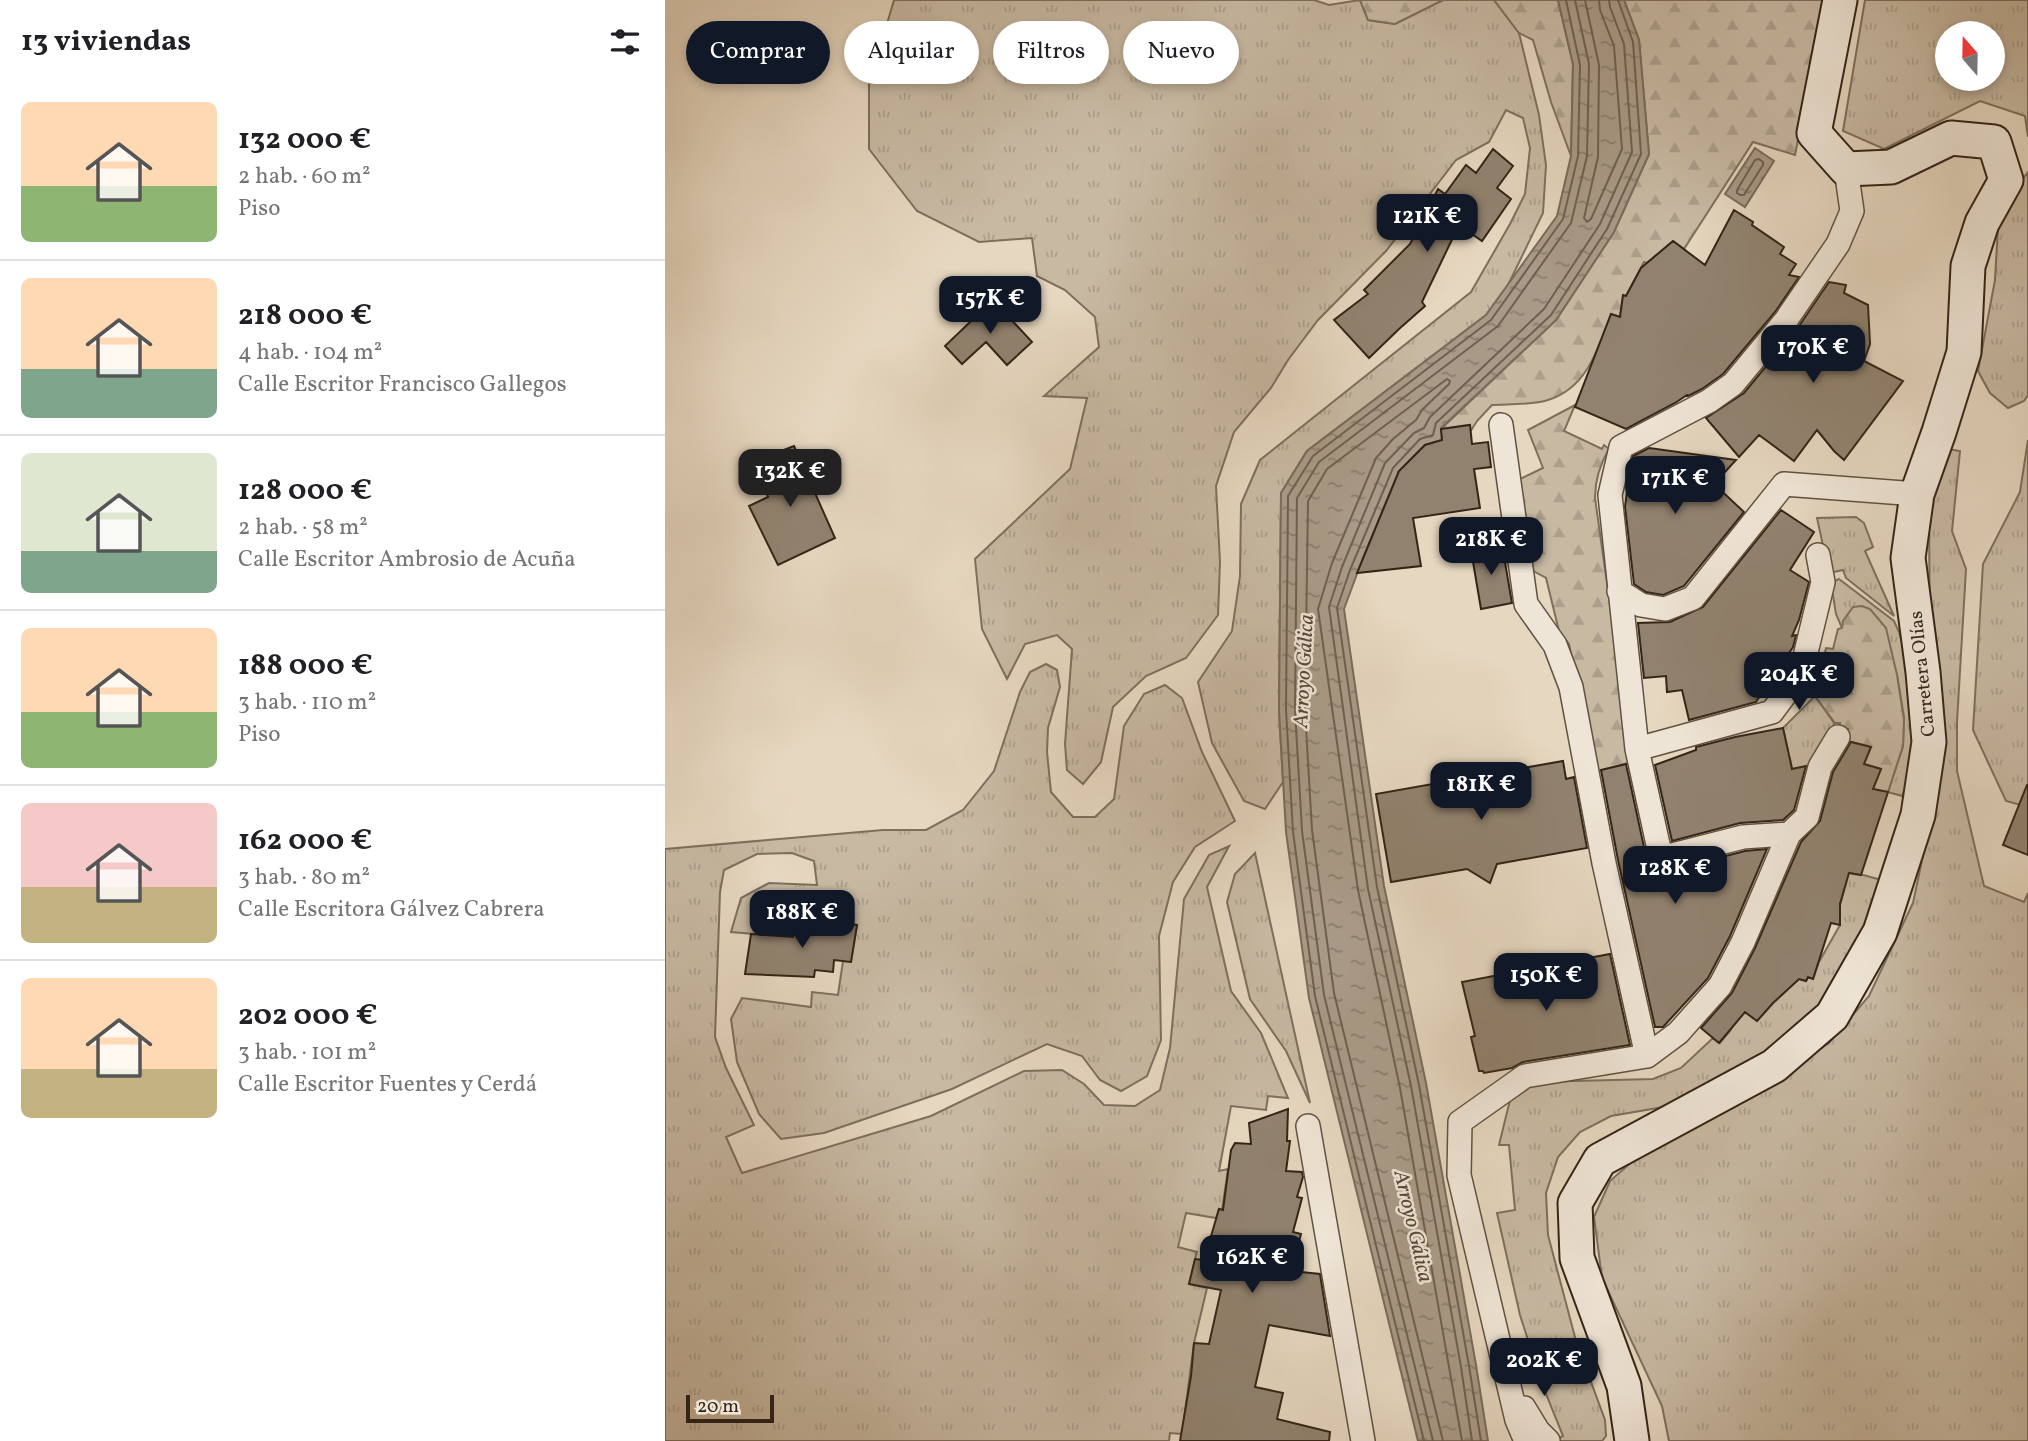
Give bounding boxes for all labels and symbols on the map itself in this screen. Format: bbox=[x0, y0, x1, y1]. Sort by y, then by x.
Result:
north arrow bbox=[1935, 21, 2005, 91]
pin: 121K € bbox=[1370, 194, 1484, 254]
pin: 157K € bbox=[933, 276, 1047, 336]
pin: 170K € bbox=[1756, 326, 1870, 385]
pin: 132K € bbox=[733, 449, 847, 509]
pin: 171K € bbox=[1618, 456, 1732, 516]
pin: 218K € bbox=[1434, 518, 1548, 577]
street label: Carretera Olías bbox=[1903, 610, 1943, 738]
water label: Arroyo Gálica bbox=[1287, 613, 1322, 730]
pin: 204K € bbox=[1742, 652, 1856, 712]
pin: 181K € bbox=[1424, 762, 1538, 822]
pin: 128K € bbox=[1618, 846, 1732, 906]
pin: 188K € bbox=[745, 890, 859, 950]
pin: 150K € bbox=[1489, 954, 1603, 1013]
water label: Arroyo Gálica bbox=[1385, 1167, 1439, 1285]
pin: 162K € bbox=[1195, 1236, 1309, 1295]
pin: 202K € bbox=[1487, 1338, 1601, 1398]
scale bar bbox=[686, 1392, 773, 1424]

